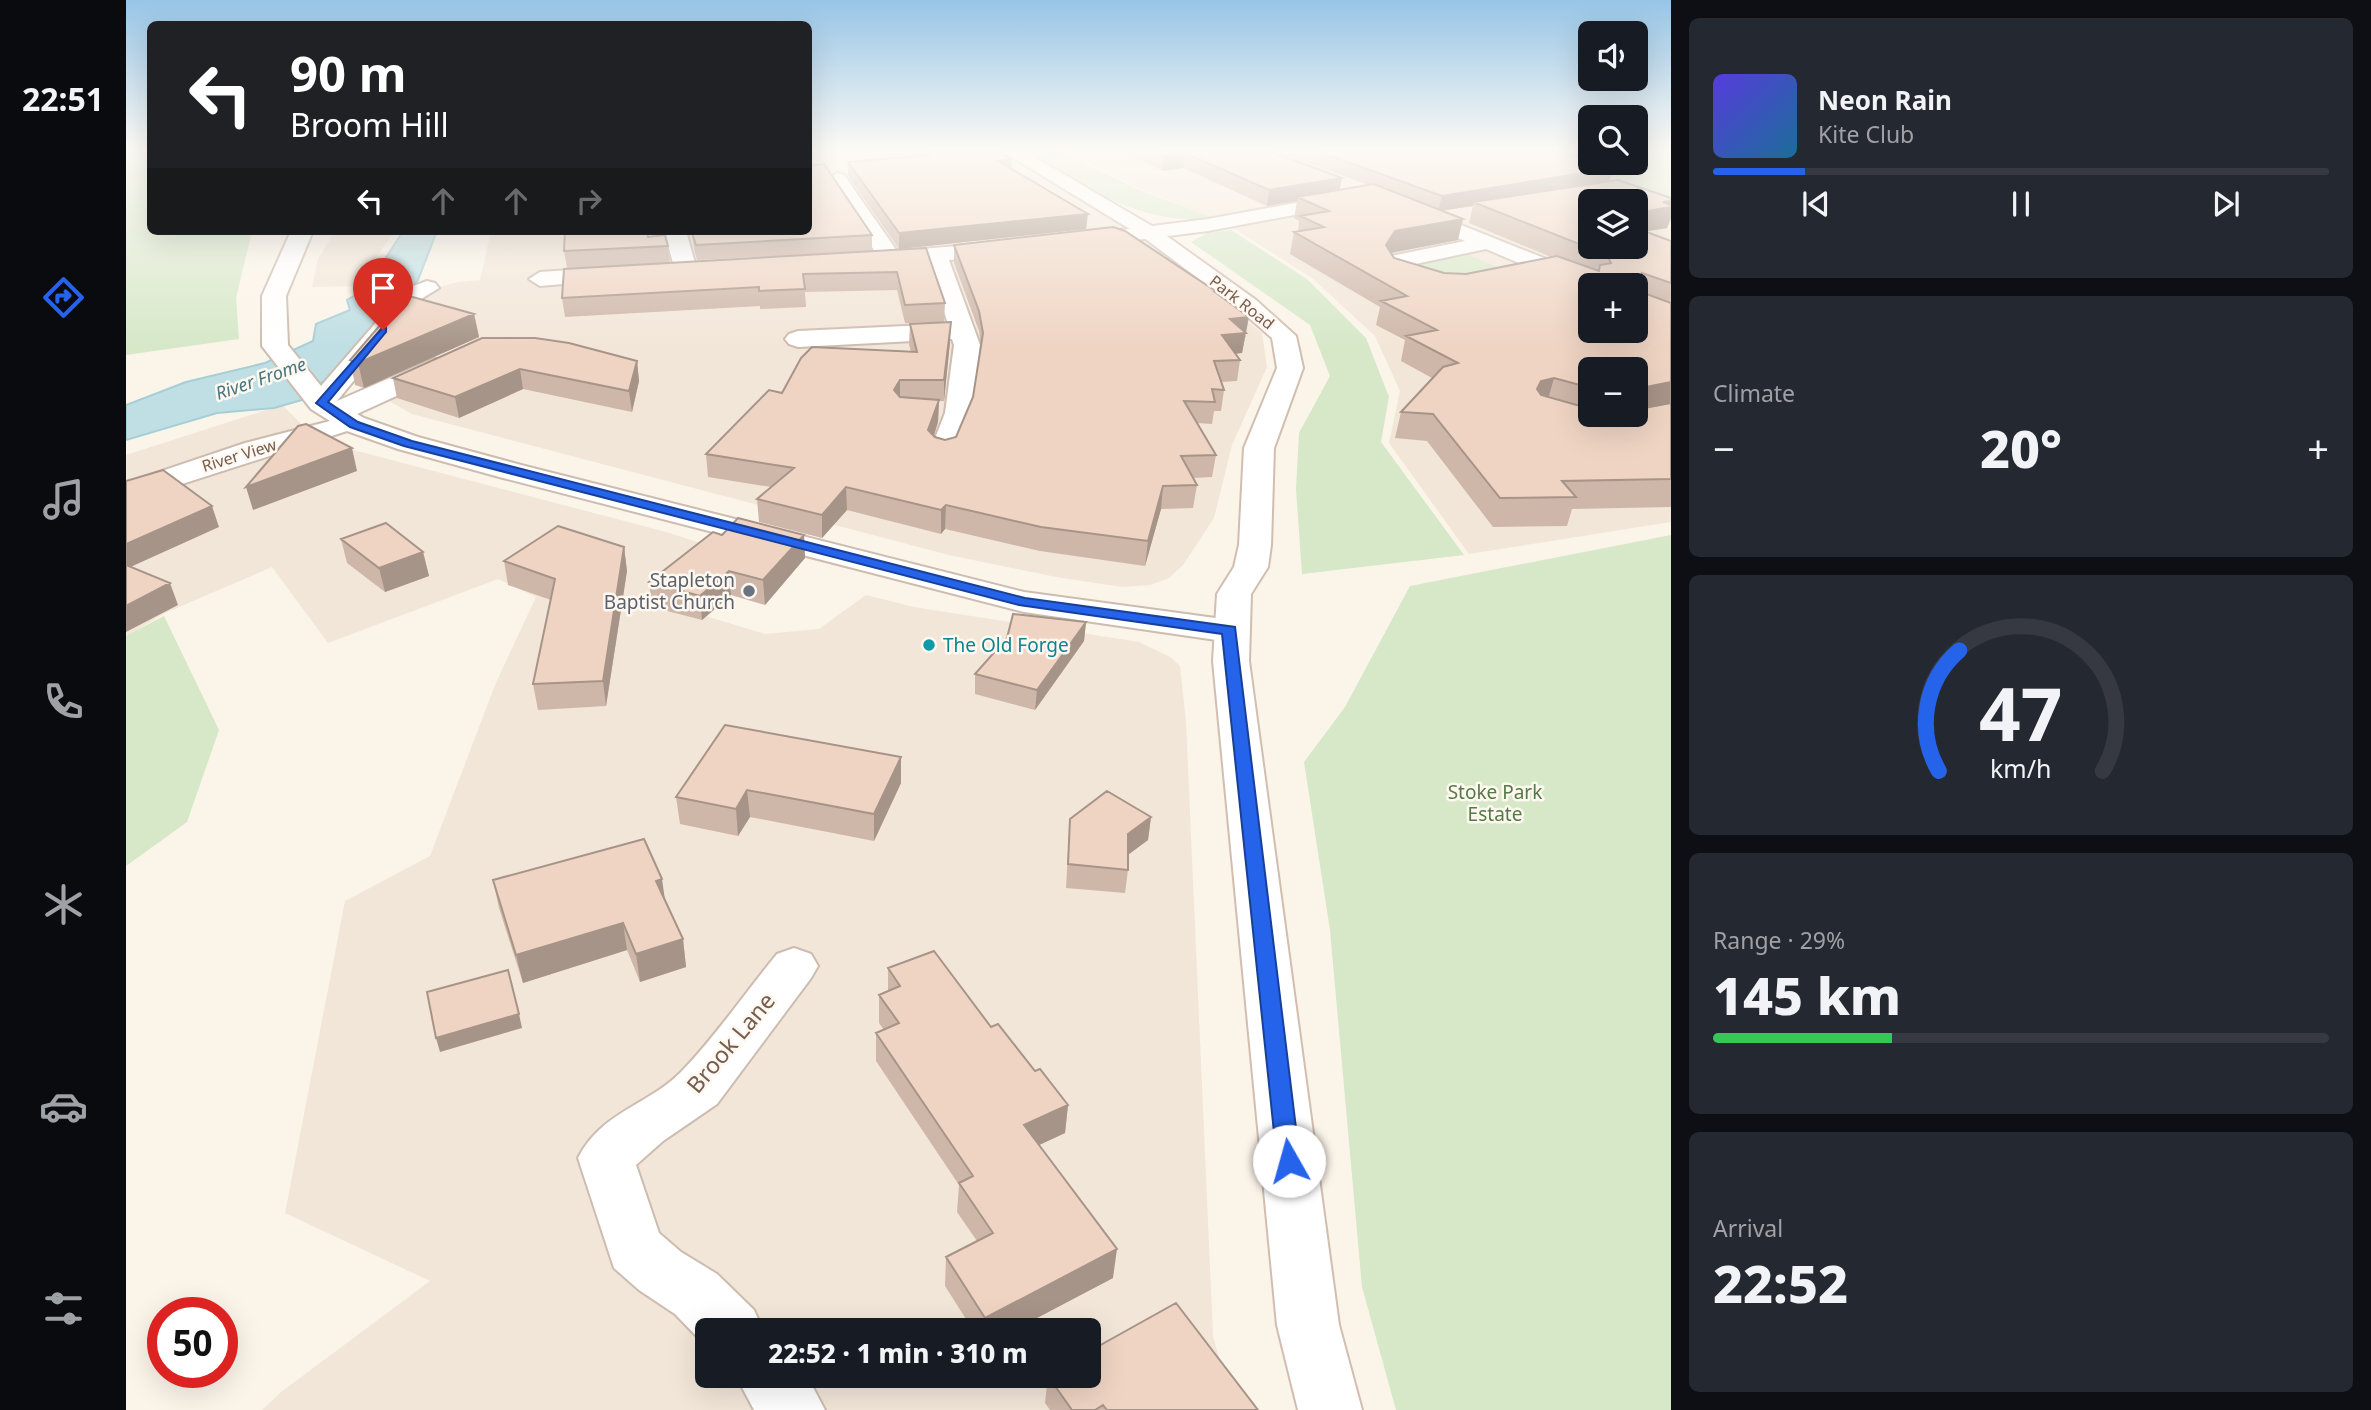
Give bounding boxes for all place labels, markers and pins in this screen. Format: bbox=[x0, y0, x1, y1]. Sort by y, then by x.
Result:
pin bbox=[353, 258, 413, 330]
place label: Stapleton Baptist Church bbox=[604, 567, 735, 615]
marker: Stapleton Baptist Church bbox=[741, 583, 757, 599]
place label: The Old Forge bbox=[943, 632, 1069, 658]
marker: The Old Forge bbox=[921, 637, 937, 653]

